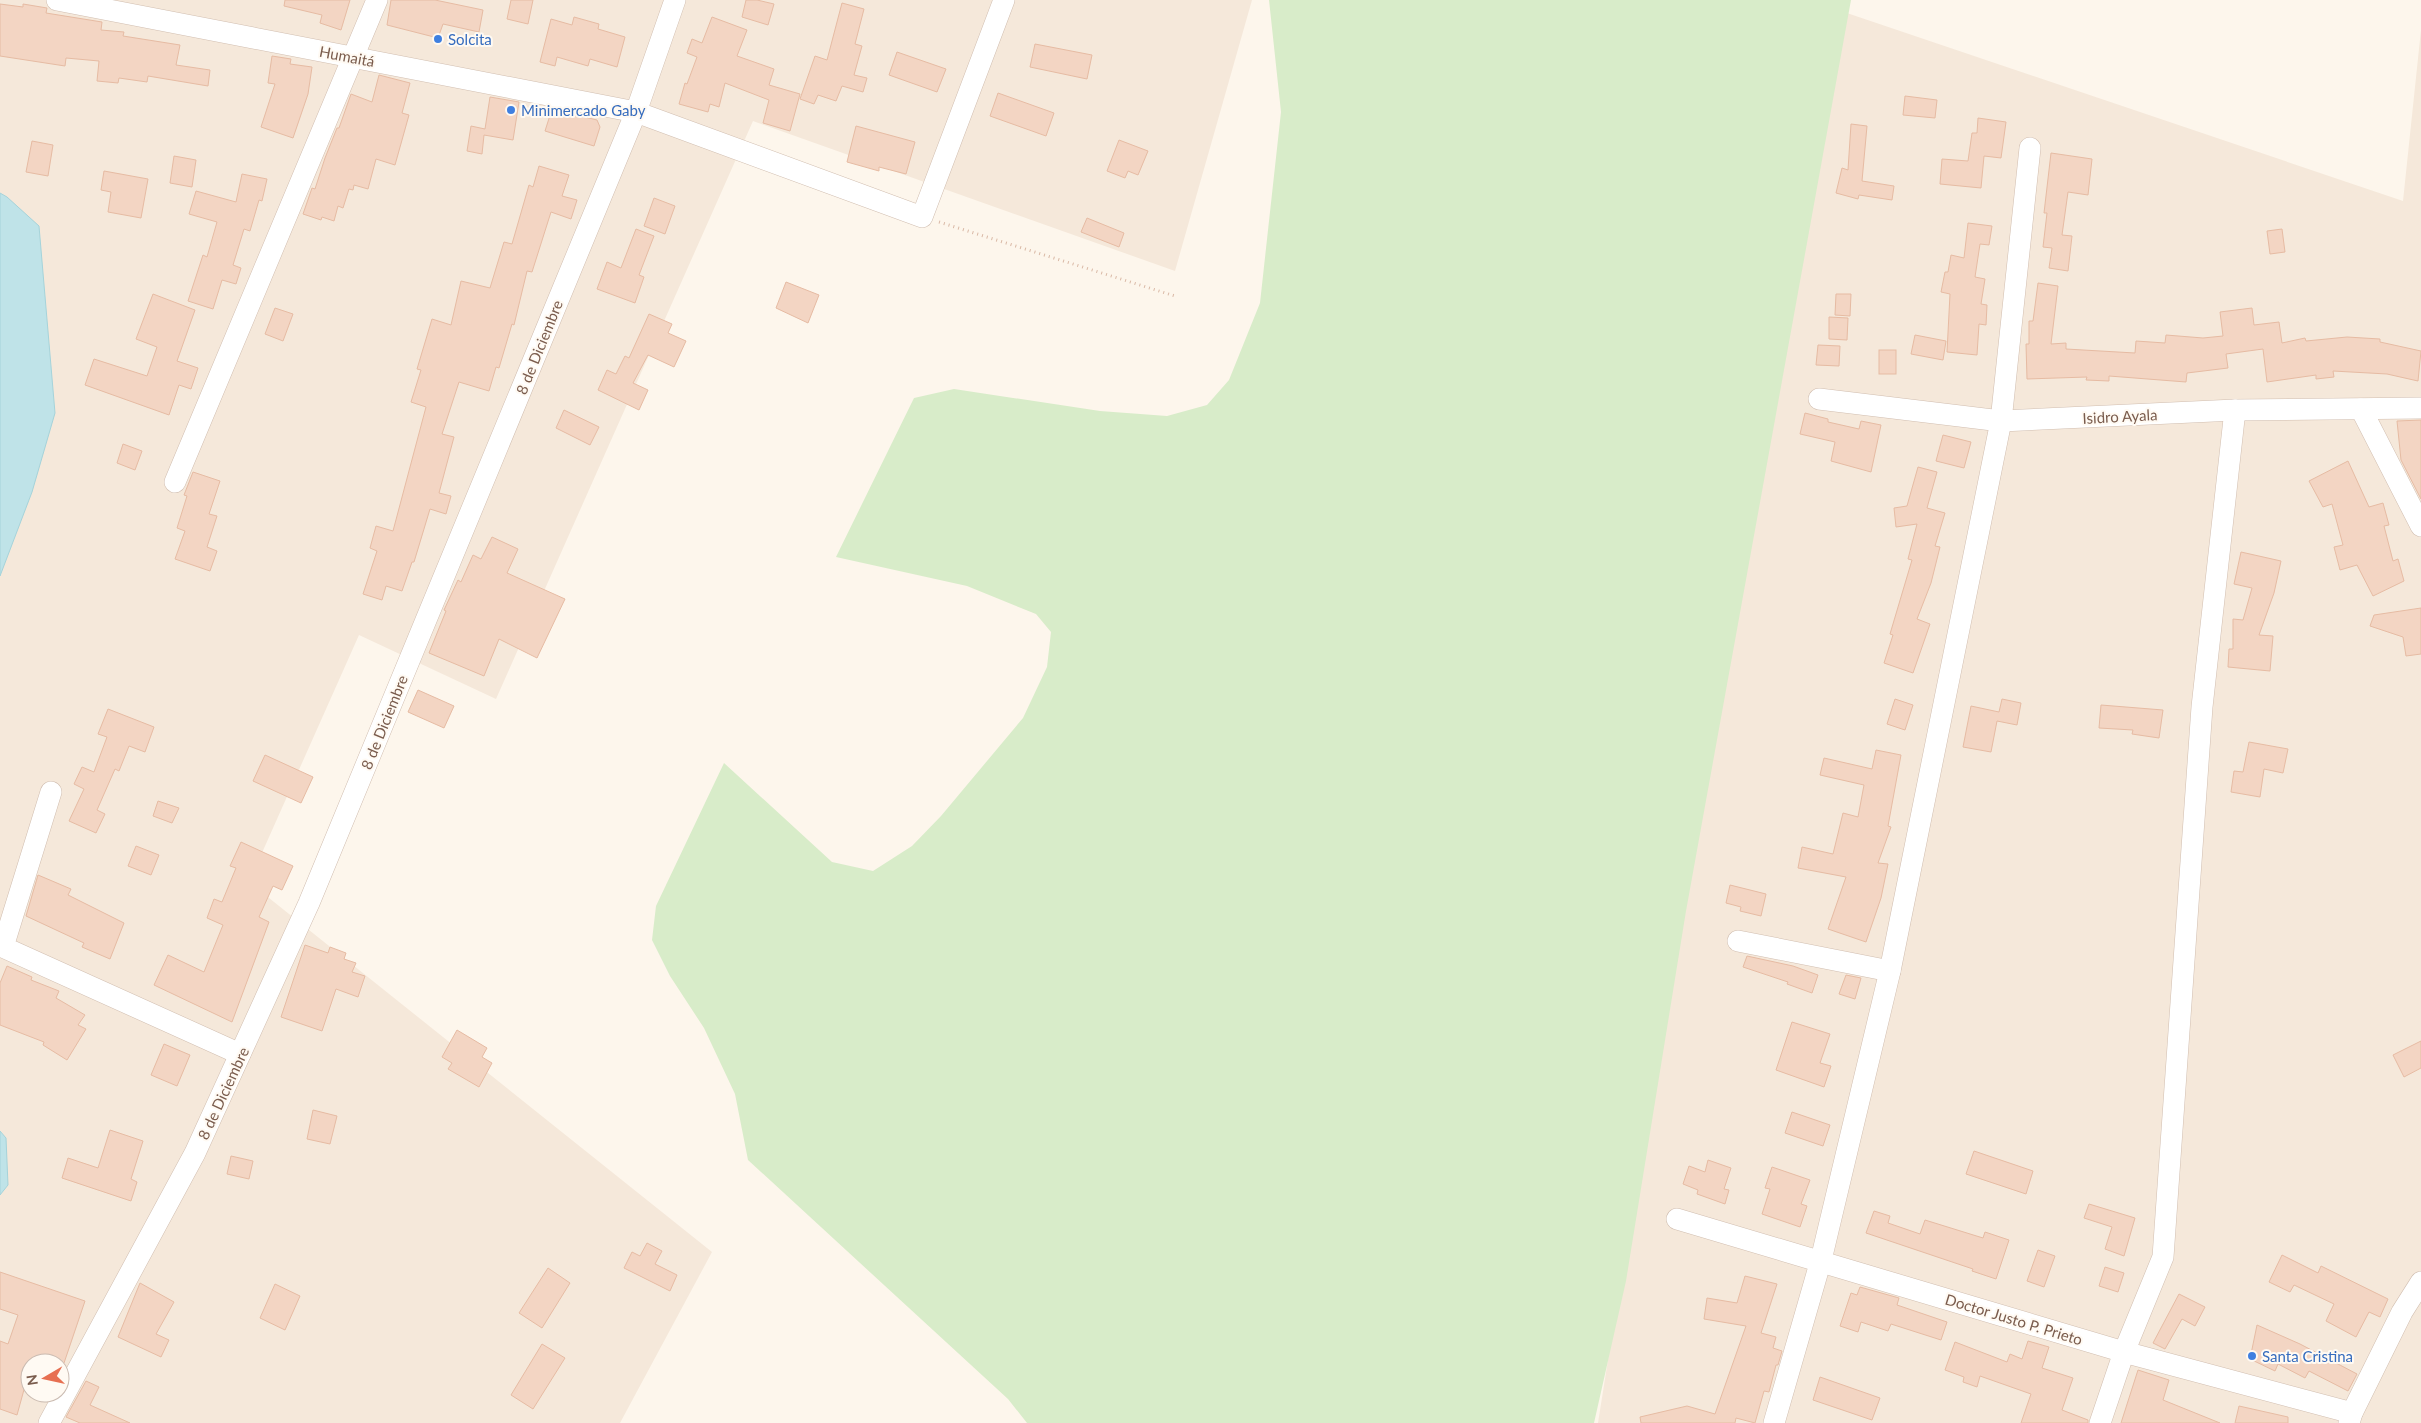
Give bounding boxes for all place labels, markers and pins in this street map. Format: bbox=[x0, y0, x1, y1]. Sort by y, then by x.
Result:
place label: Solcita bbox=[448, 30, 492, 48]
marker: Solcita bbox=[432, 33, 444, 45]
place label: Minimercado Gaby bbox=[521, 101, 646, 119]
marker: Minimercado Gaby bbox=[505, 104, 517, 116]
place label: Santa Cristina bbox=[2262, 1347, 2353, 1365]
marker: Santa Cristina bbox=[2246, 1350, 2258, 1362]

